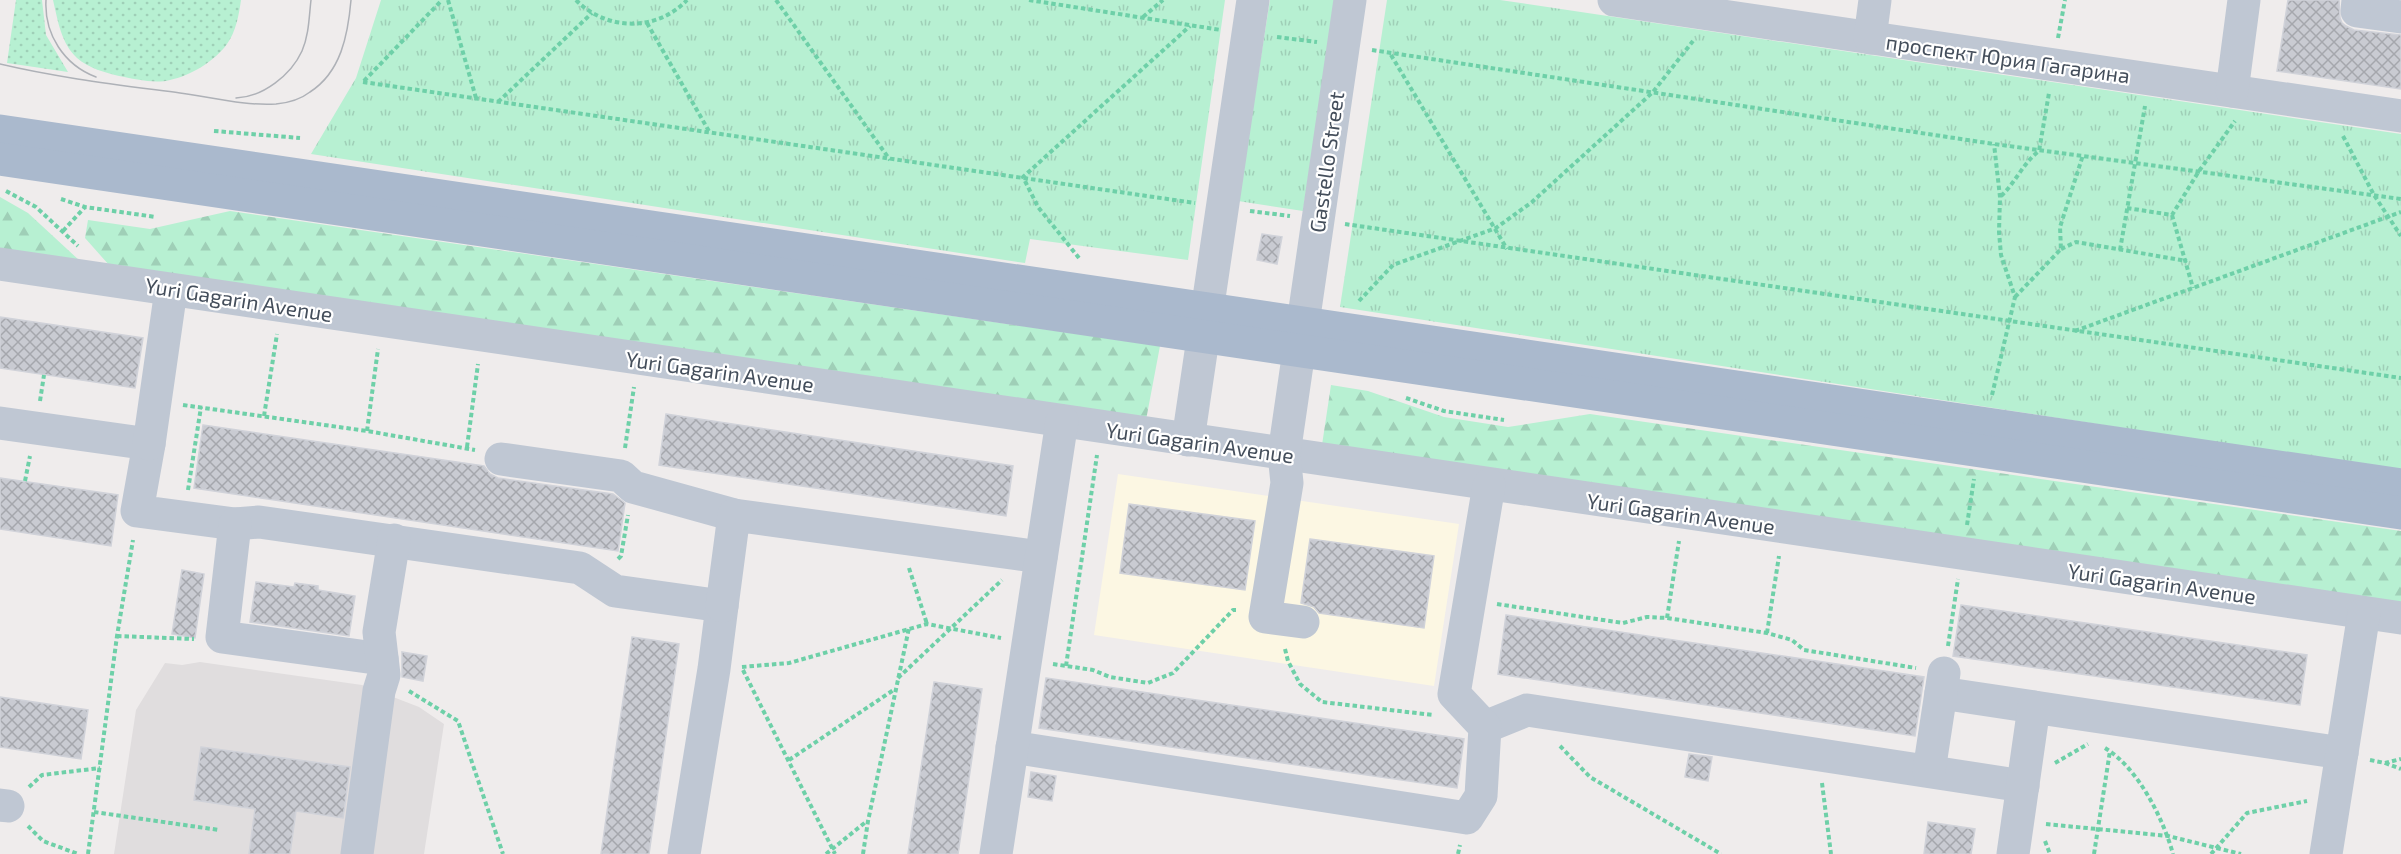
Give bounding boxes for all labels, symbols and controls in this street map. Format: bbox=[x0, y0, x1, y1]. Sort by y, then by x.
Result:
street label: проспект Юрия Гагарина bbox=[1884, 28, 2132, 88]
street label: Gastello Street bbox=[1304, 90, 1348, 234]
street label: Yuri Gagarin Avenue bbox=[144, 272, 334, 326]
street label: Yuri Gagarin Avenue bbox=[625, 345, 815, 397]
street label: Yuri Gagarin Avenue bbox=[1105, 416, 1295, 468]
street label: Yuri Gagarin Avenue bbox=[1586, 487, 1776, 539]
street label: Yuri Gagarin Avenue bbox=[2067, 557, 2257, 609]

